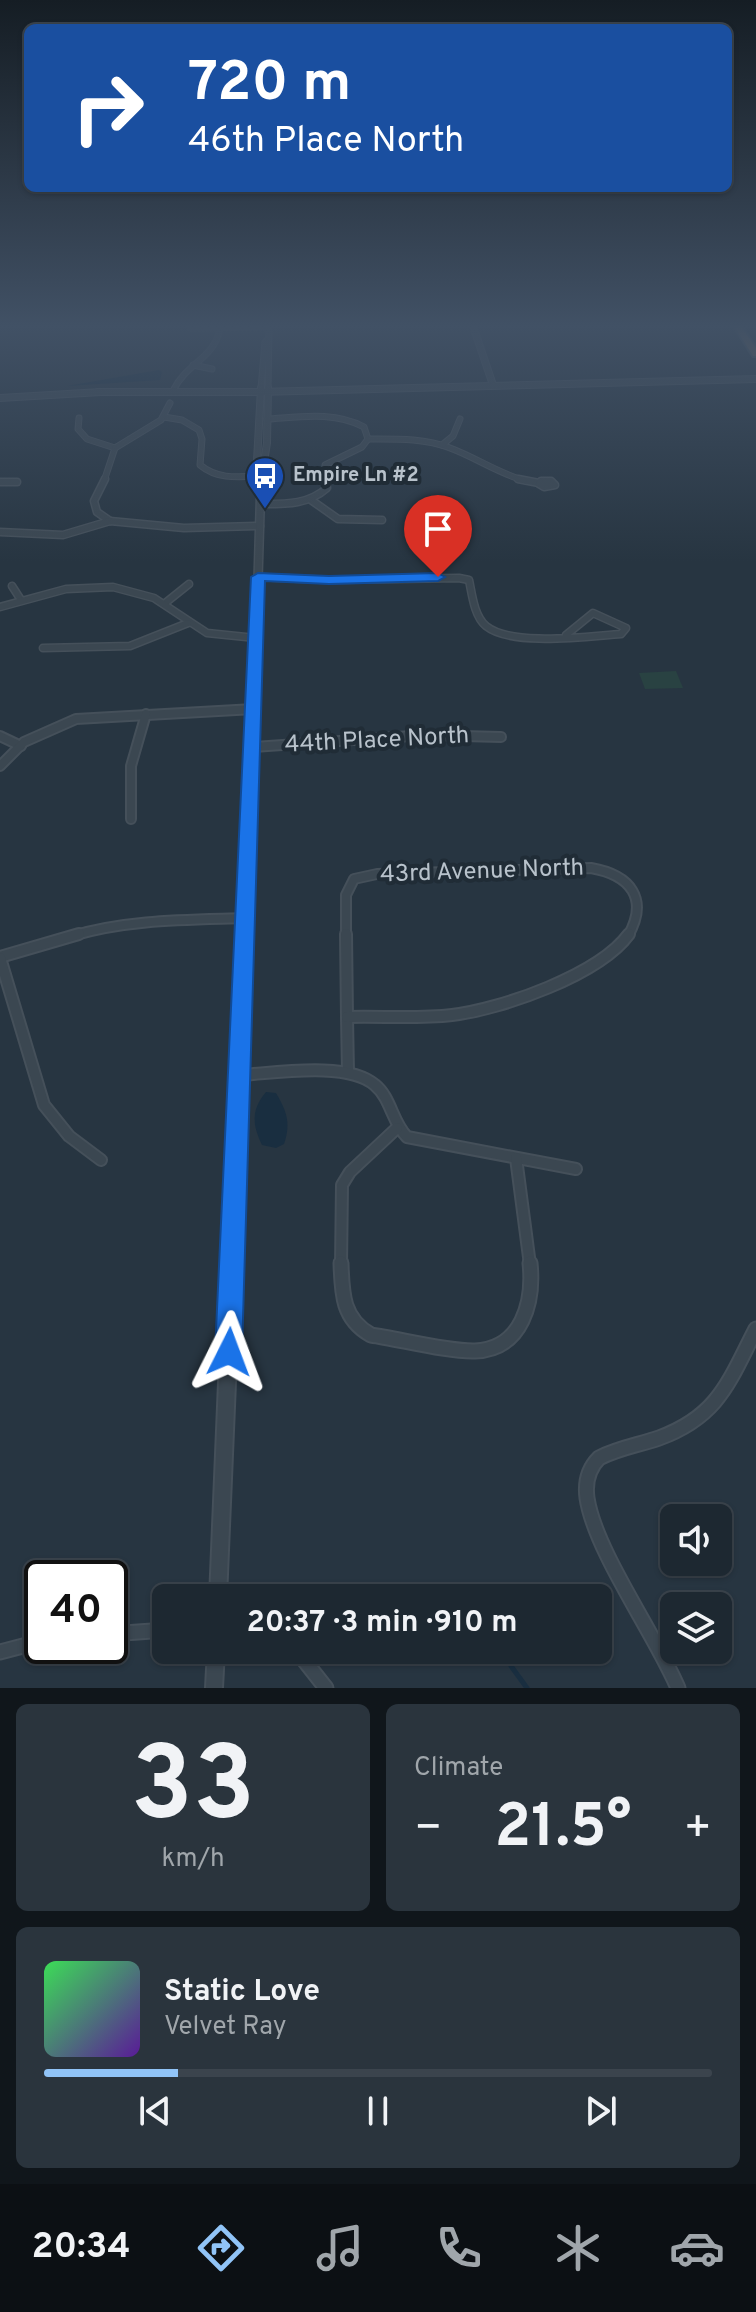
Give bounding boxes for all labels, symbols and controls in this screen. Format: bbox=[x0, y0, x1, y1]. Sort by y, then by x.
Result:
text: 720 m bbox=[188, 50, 351, 120]
icon: right bbox=[56, 56, 160, 160]
text: 46th Place North bbox=[188, 119, 464, 165]
bus stop icon: Empire Ln #2 bbox=[244, 455, 286, 510]
place label: Empire Ln #2 bbox=[293, 463, 419, 489]
pin bbox=[404, 495, 472, 577]
icon: arrive bbox=[416, 507, 460, 551]
street label: 44th Place North bbox=[284, 721, 470, 761]
street label: 43rd Avenue North bbox=[379, 853, 585, 891]
position arrow bbox=[187, 1310, 271, 1394]
map controls bbox=[660, 1504, 732, 1664]
button: sound bbox=[660, 1504, 732, 1576]
speed limit sign: 40 bbox=[24, 1560, 128, 1664]
button: layers bbox=[660, 1592, 732, 1664]
text: 20:37 · 3 min · 910 m bbox=[247, 1605, 517, 1642]
text: 33 bbox=[131, 1725, 255, 1857]
text: Climate bbox=[414, 1752, 503, 1785]
text: 21.5° bbox=[494, 1792, 632, 1868]
text: − bbox=[414, 1802, 442, 1858]
text: + bbox=[684, 1802, 712, 1858]
text: km/h bbox=[161, 1843, 225, 1876]
text: Static Love bbox=[164, 1974, 320, 2011]
text: Velvet Ray bbox=[164, 2011, 287, 2044]
icon: previous bbox=[133, 2089, 177, 2133]
icon: pause bbox=[356, 2089, 400, 2133]
icon: next bbox=[579, 2089, 623, 2133]
icon: directions bbox=[193, 2220, 249, 2276]
icon: music bbox=[312, 2220, 368, 2276]
icon: phone bbox=[431, 2220, 487, 2276]
icon: climate bbox=[550, 2220, 606, 2276]
icon: car bbox=[669, 2220, 725, 2276]
text: 20:34 bbox=[31, 2225, 131, 2271]

